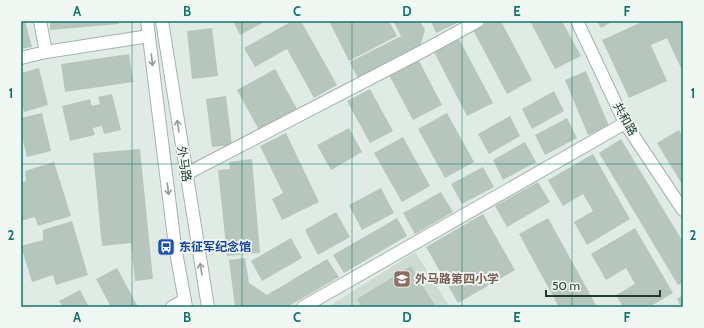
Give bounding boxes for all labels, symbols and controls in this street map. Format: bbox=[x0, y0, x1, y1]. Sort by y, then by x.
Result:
text: A bbox=[73, 3, 82, 19]
text: B bbox=[183, 3, 191, 19]
text: C bbox=[293, 3, 301, 19]
text: D bbox=[402, 3, 412, 19]
text: E bbox=[513, 3, 521, 19]
text: F bbox=[624, 3, 631, 19]
one-way arrow bbox=[148, 53, 156, 66]
text: 1 bbox=[9, 85, 13, 101]
text: 1 bbox=[691, 85, 695, 101]
street label: 共和路 bbox=[610, 99, 641, 138]
one-way arrow bbox=[174, 120, 182, 133]
street label: 外马路 bbox=[174, 145, 195, 183]
one-way arrow bbox=[164, 182, 172, 195]
text: 2 bbox=[8, 227, 15, 243]
text: 2 bbox=[690, 227, 697, 243]
bus stop icon: 东征军纪念馆 bbox=[156, 237, 176, 257]
place label: 东征军纪念馆 bbox=[179, 239, 251, 254]
one-way arrow bbox=[197, 263, 205, 276]
school or university icon: 外马路第四小学 bbox=[392, 269, 412, 289]
place label: 外马路第四小学 bbox=[415, 271, 499, 286]
scale bar bbox=[546, 272, 660, 298]
text: 50 m bbox=[552, 278, 580, 293]
text: A bbox=[73, 309, 82, 325]
text: B bbox=[183, 309, 191, 325]
text: C bbox=[293, 309, 301, 325]
text: D bbox=[402, 309, 412, 325]
text: E bbox=[513, 309, 521, 325]
text: F bbox=[624, 309, 631, 325]

